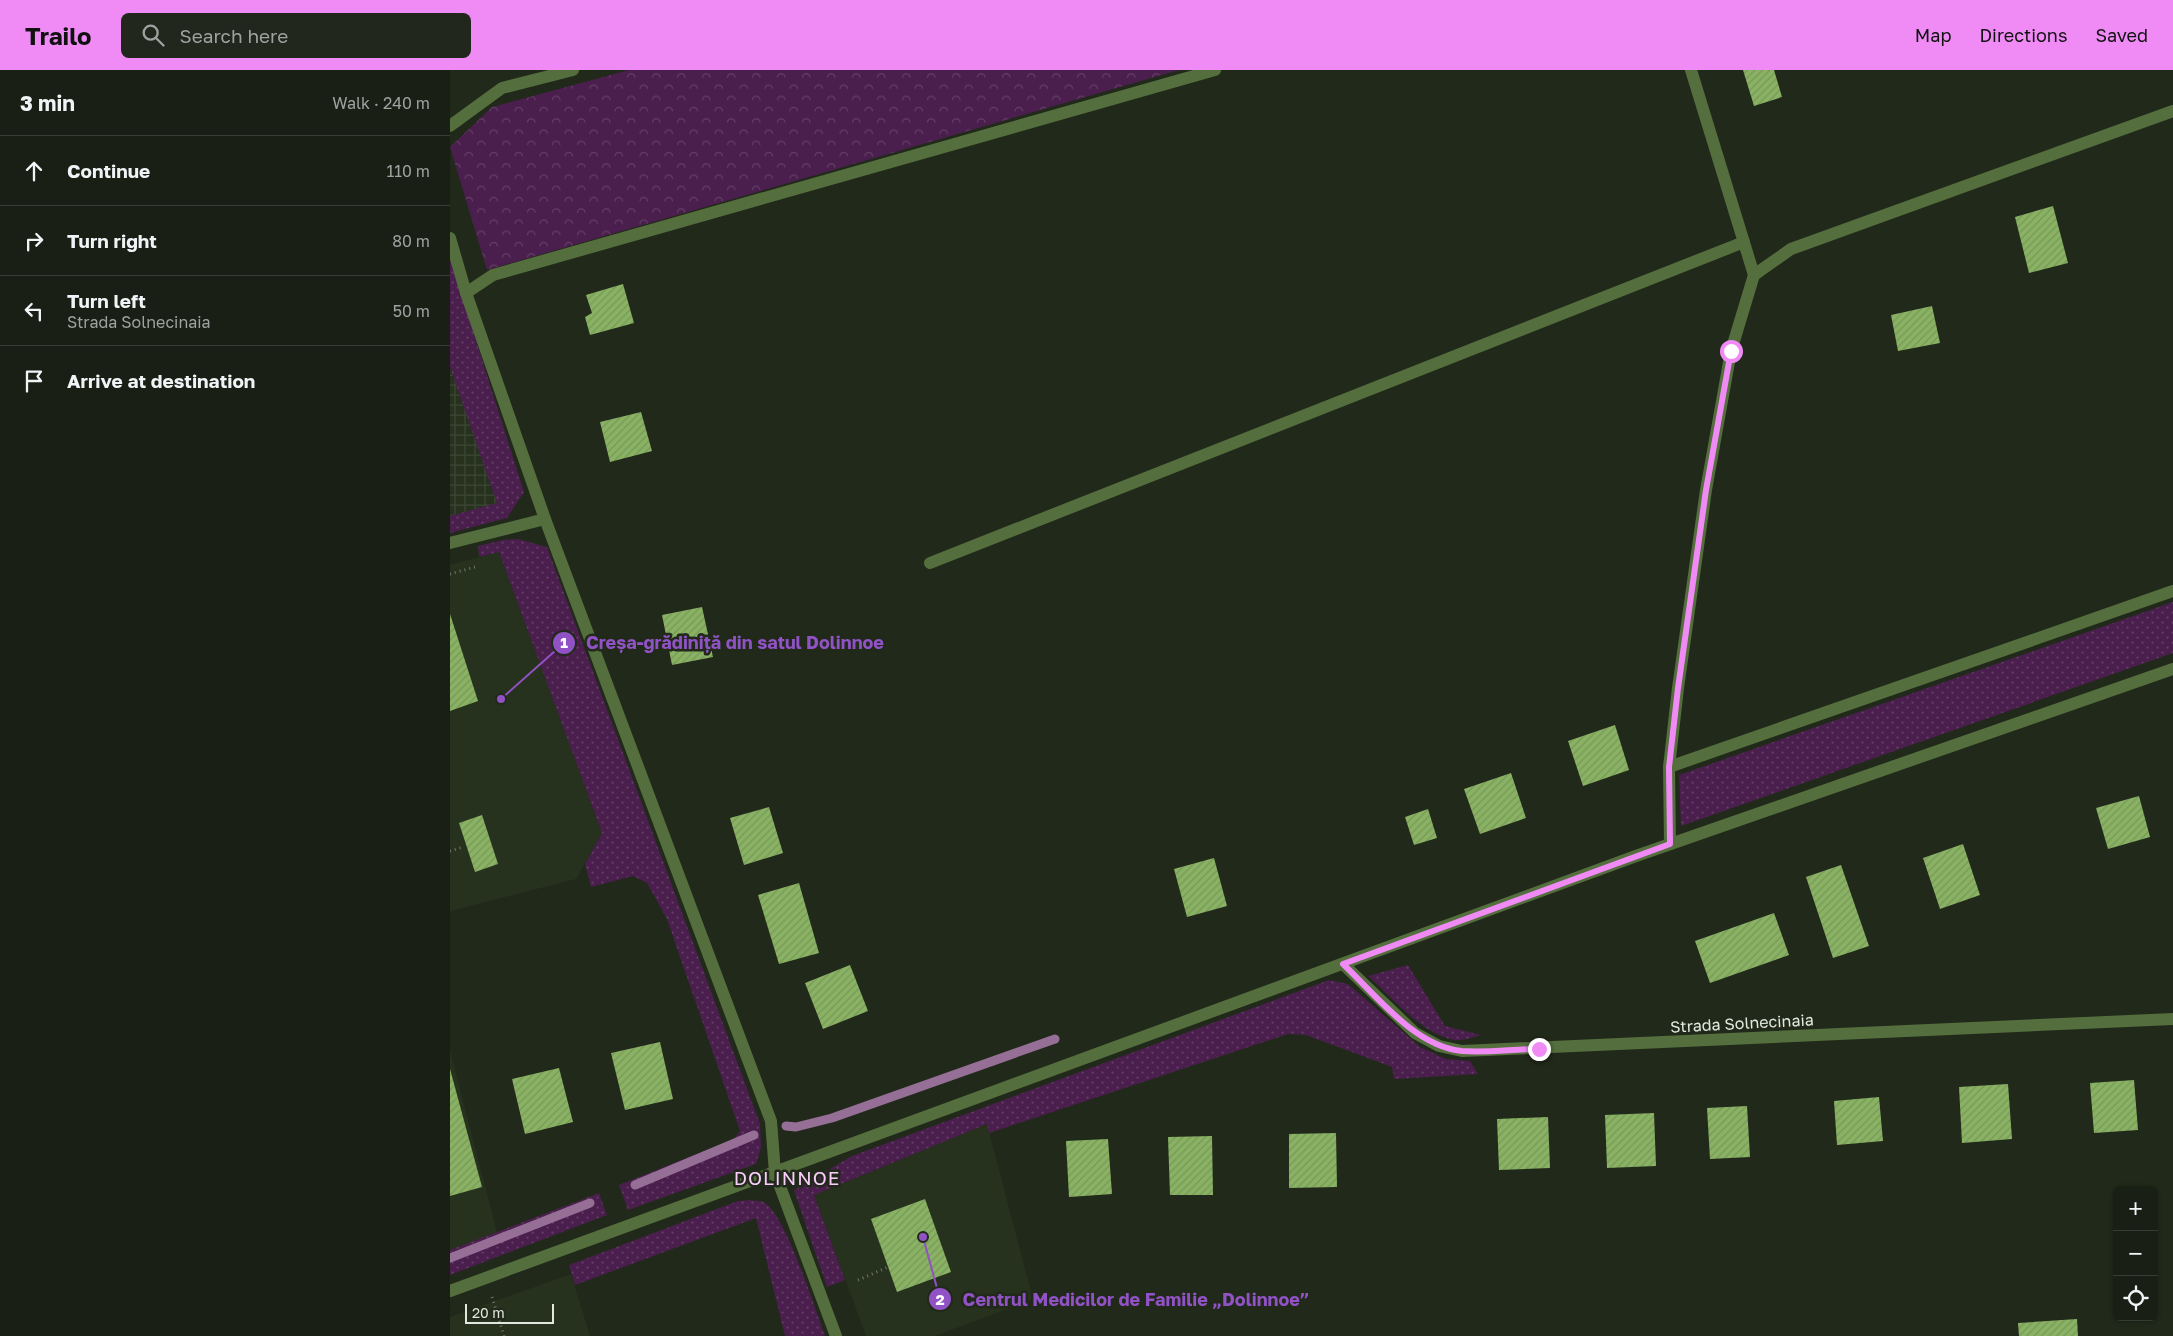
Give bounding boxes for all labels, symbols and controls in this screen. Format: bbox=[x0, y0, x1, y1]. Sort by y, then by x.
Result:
search box bbox=[121, 13, 471, 58]
text: Trailo bbox=[25, 21, 91, 50]
icon: search bbox=[139, 21, 167, 49]
text: Search here bbox=[179, 24, 288, 47]
text: Map bbox=[1915, 24, 1951, 46]
text: Directions bbox=[1979, 24, 2067, 46]
text: Saved bbox=[2095, 24, 2148, 46]
text: 3 min bbox=[20, 90, 75, 116]
text: Walk · 240 m bbox=[332, 93, 430, 113]
icon: ahead bbox=[20, 157, 48, 185]
text: Continue bbox=[67, 159, 150, 182]
text: 110 m bbox=[386, 161, 430, 181]
icon: right bbox=[20, 227, 48, 255]
text: Turn right bbox=[67, 229, 157, 252]
text: 80 m bbox=[392, 231, 430, 251]
text: Turn left bbox=[67, 289, 146, 312]
icon: left bbox=[20, 297, 48, 325]
text: 50 m bbox=[393, 301, 430, 321]
text: Strada Solnecinaia bbox=[67, 312, 211, 332]
route start bbox=[1720, 340, 1743, 363]
icon: arrive bbox=[20, 367, 48, 395]
text: Arrive at destination bbox=[67, 369, 255, 392]
callout: Creșa-grădiniță din satul Dolinnoe bbox=[551, 626, 894, 659]
text: Creșa-grădiniță din satul Dolinnoe bbox=[586, 631, 884, 653]
text: 1 bbox=[560, 633, 568, 651]
street label: Strada Solnecinaia bbox=[1670, 1009, 1814, 1037]
route end bbox=[1528, 1038, 1551, 1061]
district label: DOLINNOE bbox=[734, 1166, 840, 1189]
map controls bbox=[2113, 1186, 2158, 1321]
button: + bbox=[2113, 1186, 2158, 1231]
button: − bbox=[2113, 1231, 2158, 1276]
button: locate bbox=[2113, 1276, 2158, 1321]
callout: Centrul Medicilor de Familie „Dolinnoe” bbox=[928, 1283, 1319, 1316]
text: Centrul Medicilor de Familie „Dolinnoe” bbox=[963, 1288, 1309, 1310]
text: 2 bbox=[935, 1290, 945, 1308]
scale bar bbox=[465, 1301, 554, 1324]
text: 20 m bbox=[472, 1304, 505, 1321]

